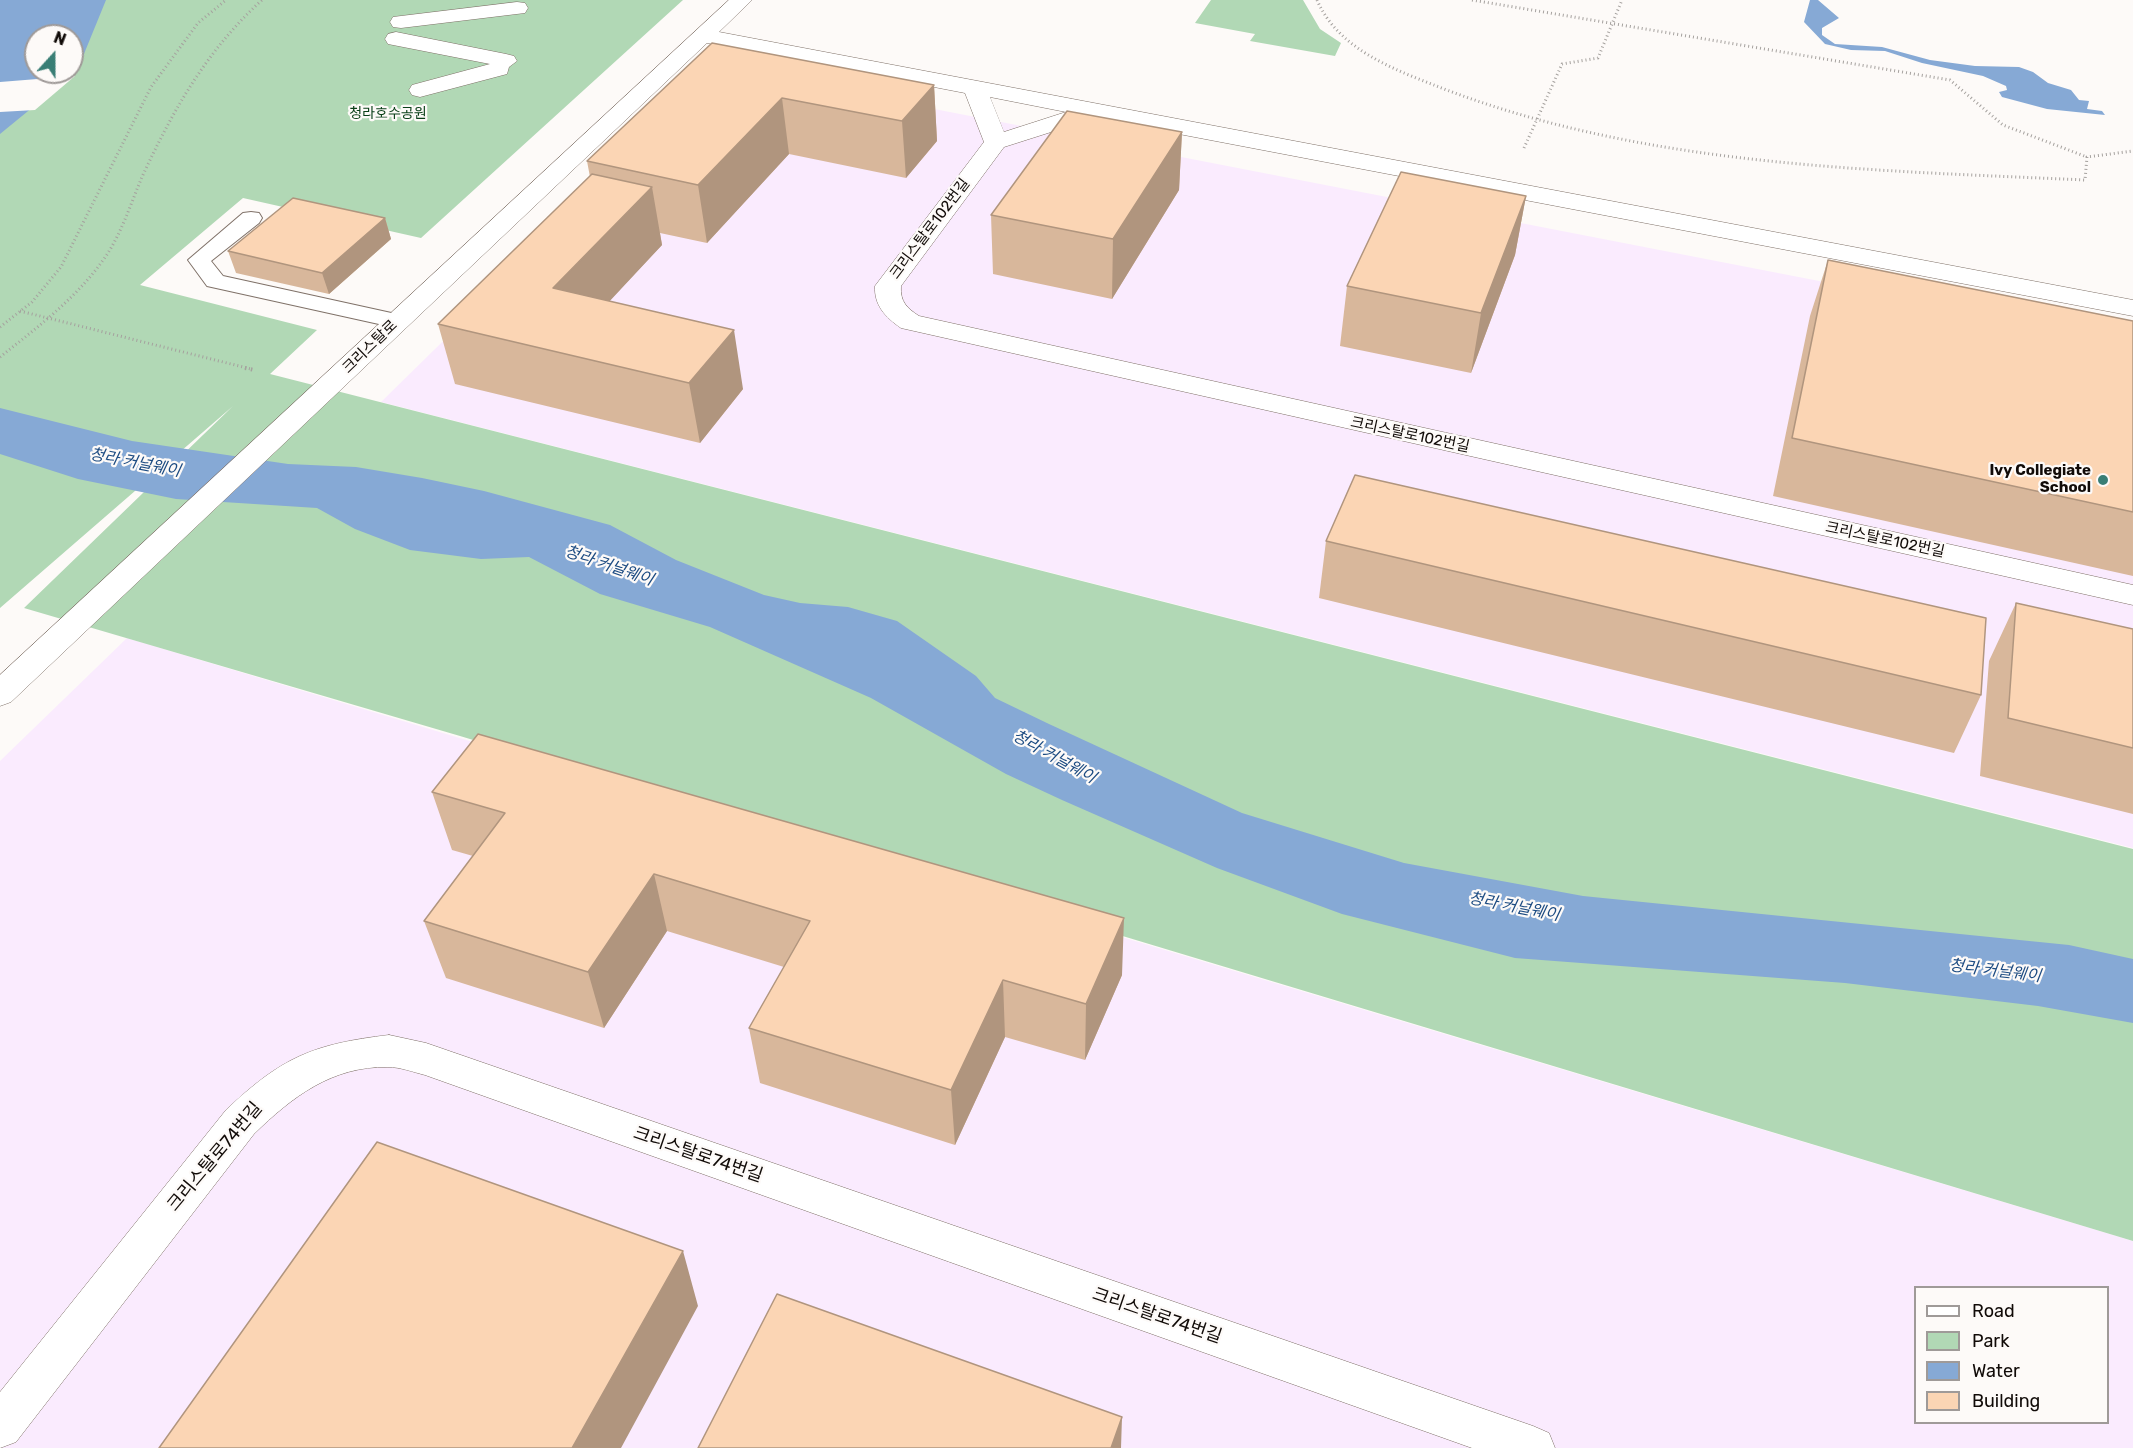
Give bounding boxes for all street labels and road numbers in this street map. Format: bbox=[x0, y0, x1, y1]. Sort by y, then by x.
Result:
street label: 크리스탈로102번길 bbox=[886, 175, 974, 283]
street label: 크리스탈로 bbox=[339, 317, 401, 377]
street label: 크리스탈로102번길 bbox=[1349, 414, 1471, 456]
street label: 크리스탈로102번길 bbox=[1824, 519, 1946, 561]
street label: 크리스탈로74번길 bbox=[163, 1098, 267, 1216]
street label: 크리스탈로74번길 bbox=[630, 1123, 766, 1187]
street label: 크리스탈로74번길 bbox=[1089, 1284, 1225, 1348]

